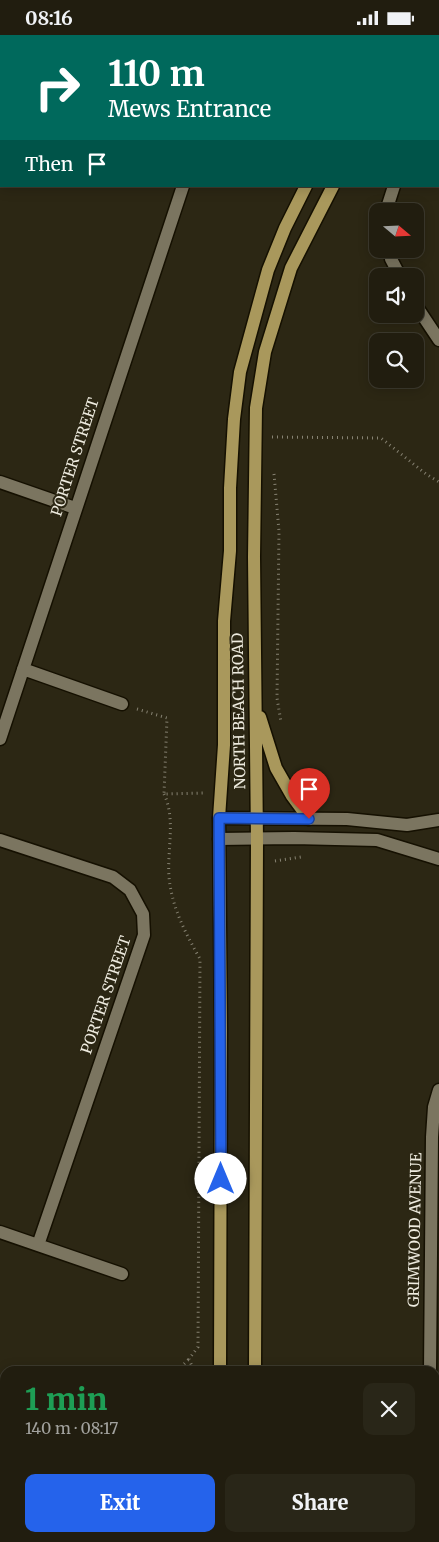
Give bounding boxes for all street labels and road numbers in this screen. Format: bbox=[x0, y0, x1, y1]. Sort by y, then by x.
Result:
street label: PORTER STREET bbox=[46, 395, 103, 519]
street label: NORTH BEACH ROAD bbox=[228, 633, 249, 789]
street label: PORTER STREET bbox=[76, 933, 135, 1056]
street label: GRIMWOOD AVENUE bbox=[404, 1152, 425, 1307]

